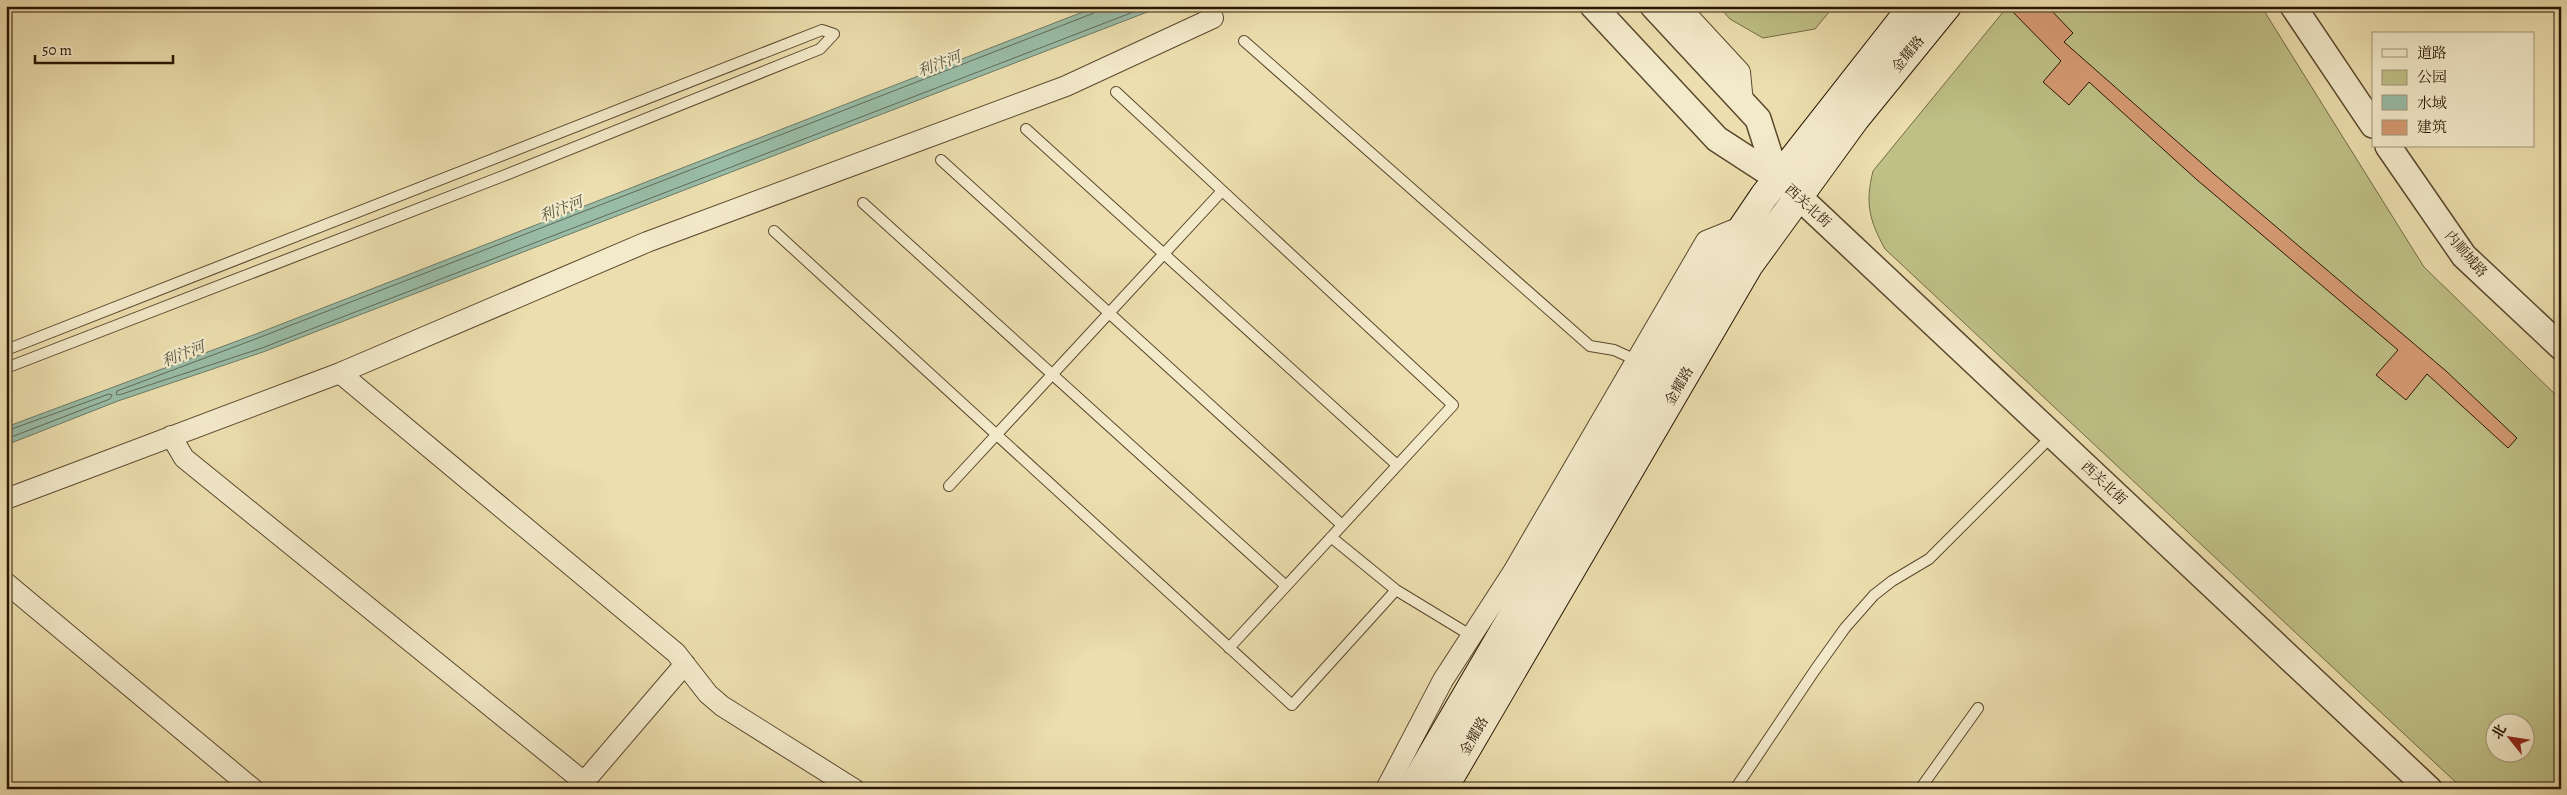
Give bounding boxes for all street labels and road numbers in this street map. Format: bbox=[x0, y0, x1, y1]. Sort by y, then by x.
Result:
street label: 金耀路 bbox=[1887, 32, 1929, 76]
street label: 西关北街 bbox=[1781, 180, 1835, 232]
street label: 内顺城路 bbox=[2440, 227, 2492, 281]
street label: 金耀路 bbox=[1660, 363, 1698, 409]
street label: 西关北街 bbox=[2077, 457, 2131, 509]
street label: 金耀路 bbox=[1455, 713, 1493, 759]

